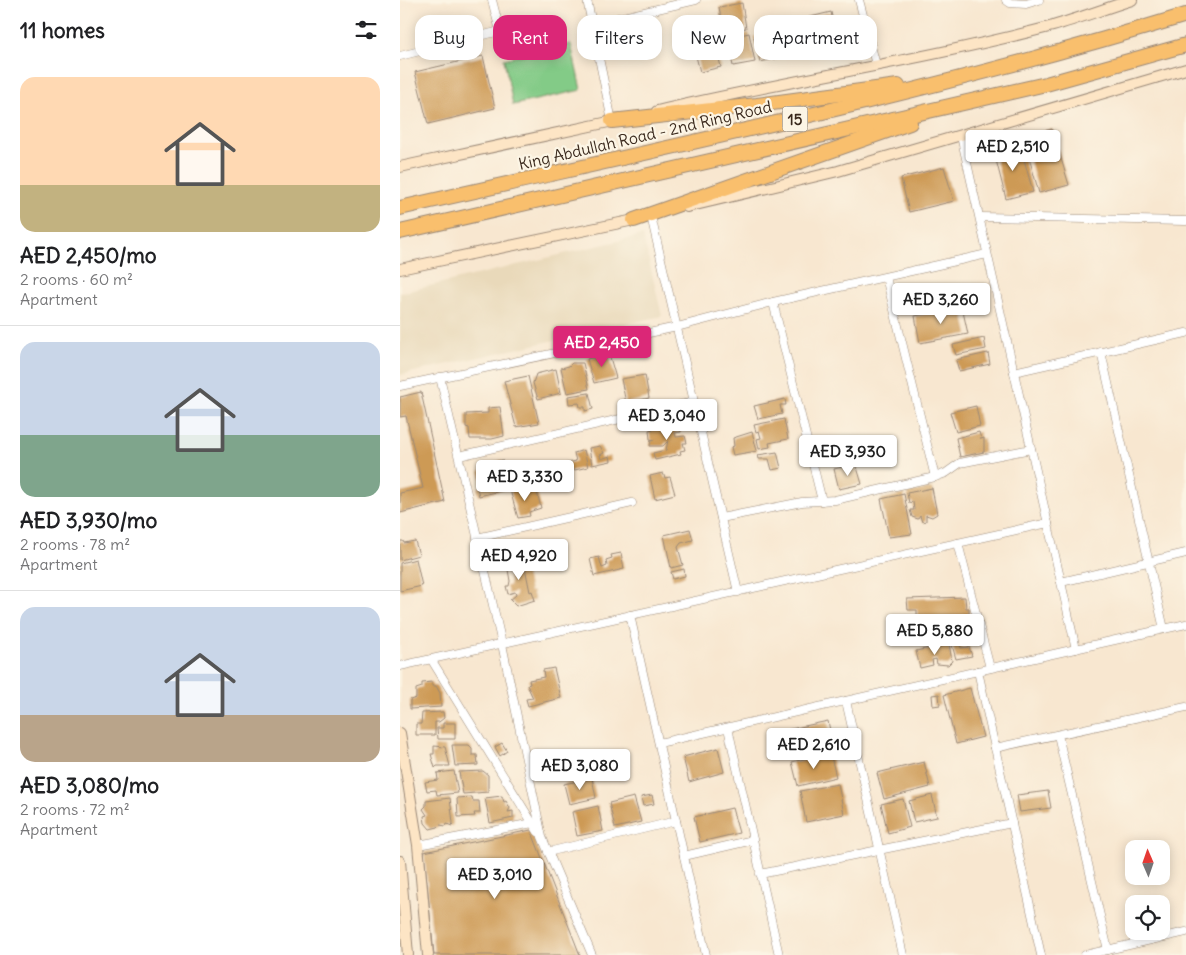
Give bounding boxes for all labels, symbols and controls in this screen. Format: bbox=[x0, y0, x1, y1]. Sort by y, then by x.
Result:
chip: Buy bbox=[415, 15, 483, 60]
chip: Rent bbox=[493, 15, 567, 60]
chip: Filters bbox=[577, 15, 662, 60]
chip: New bbox=[672, 15, 744, 60]
chip: Apartment bbox=[754, 15, 877, 60]
icon: filters bbox=[352, 16, 380, 44]
text: 11 homes bbox=[20, 17, 105, 44]
street label: King Abdullah Road - 2nd Ring Road bbox=[516, 96, 774, 174]
road number: 15 bbox=[782, 106, 808, 132]
icon: home bbox=[155, 109, 245, 199]
pin: AED 2,510 bbox=[956, 130, 1070, 172]
text: AED 2,510 bbox=[976, 136, 1050, 156]
text: AED 2,450/mo bbox=[20, 242, 157, 269]
text: 2 rooms · 60 m² bbox=[20, 269, 133, 289]
pin: AED 3,260 bbox=[884, 282, 998, 325]
text: Apartment bbox=[20, 289, 98, 309]
text: AED 3,260 bbox=[903, 289, 979, 309]
pin: AED 2,450 bbox=[545, 326, 659, 368]
text: AED 2,450 bbox=[564, 332, 640, 352]
icon: home bbox=[155, 375, 245, 465]
pin: AED 3,040 bbox=[610, 398, 724, 441]
text: AED 3,040 bbox=[628, 405, 706, 425]
pin: AED 3,930 bbox=[791, 434, 905, 477]
text: AED 3,930 bbox=[810, 441, 886, 461]
pin: AED 3,330 bbox=[468, 460, 582, 502]
text: AED 3,330 bbox=[487, 466, 563, 486]
text: AED 3,930/mo bbox=[20, 507, 157, 534]
text: 2 rooms · 78 m² bbox=[20, 534, 130, 554]
pin: AED 4,920 bbox=[462, 538, 576, 581]
text: AED 4,920 bbox=[481, 545, 557, 565]
text: Apartment bbox=[20, 554, 98, 574]
pin: AED 5,880 bbox=[878, 614, 992, 656]
text: AED 5,880 bbox=[897, 620, 973, 640]
icon: home bbox=[155, 640, 245, 730]
pin: AED 2,610 bbox=[757, 728, 871, 770]
text: AED 2,610 bbox=[777, 734, 851, 754]
pin: AED 3,080 bbox=[523, 748, 637, 791]
text: AED 3,080 bbox=[541, 755, 619, 775]
text: AED 3,080/mo bbox=[20, 772, 159, 799]
text: 2 rooms · 72 m² bbox=[20, 799, 130, 819]
text: Apartment bbox=[20, 819, 98, 839]
north arrow bbox=[1125, 840, 1170, 885]
map controls bbox=[1125, 840, 1170, 940]
pin: AED 3,010 bbox=[438, 858, 552, 900]
text: AED 3,010 bbox=[458, 864, 532, 884]
button: locate bbox=[1125, 895, 1170, 940]

